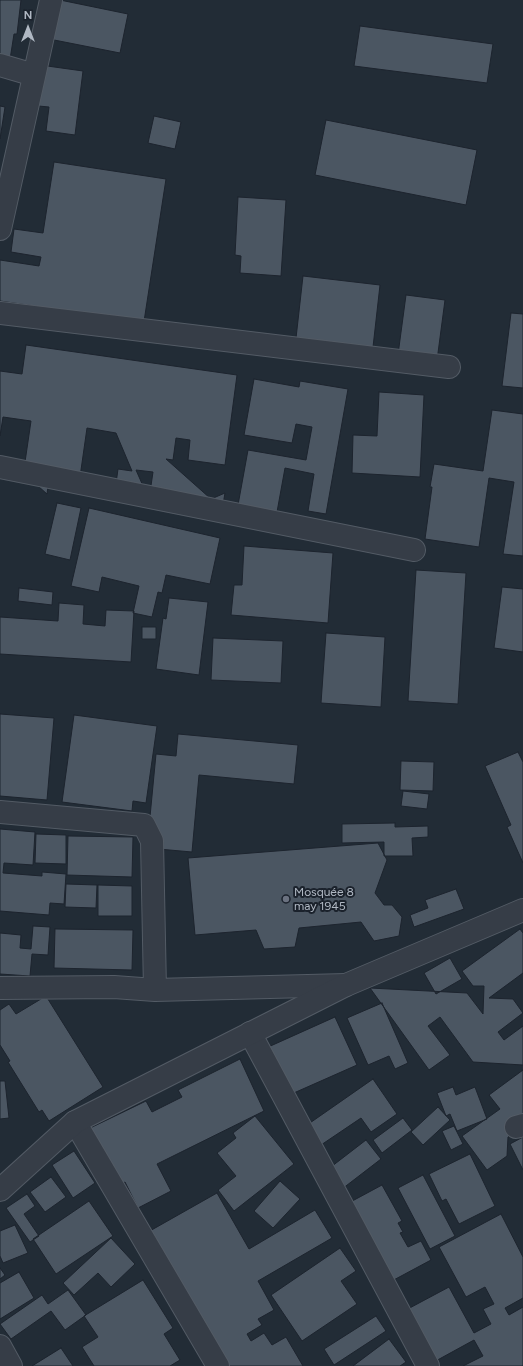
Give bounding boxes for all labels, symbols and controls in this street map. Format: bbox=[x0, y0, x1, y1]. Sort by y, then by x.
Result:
north arrow bbox=[8, 8, 48, 48]
text: N bbox=[24, 9, 32, 22]
place label: Mosquée 8 may 1945 bbox=[294, 885, 354, 913]
marker: Mosquée 8 may 1945 bbox=[281, 894, 291, 904]

